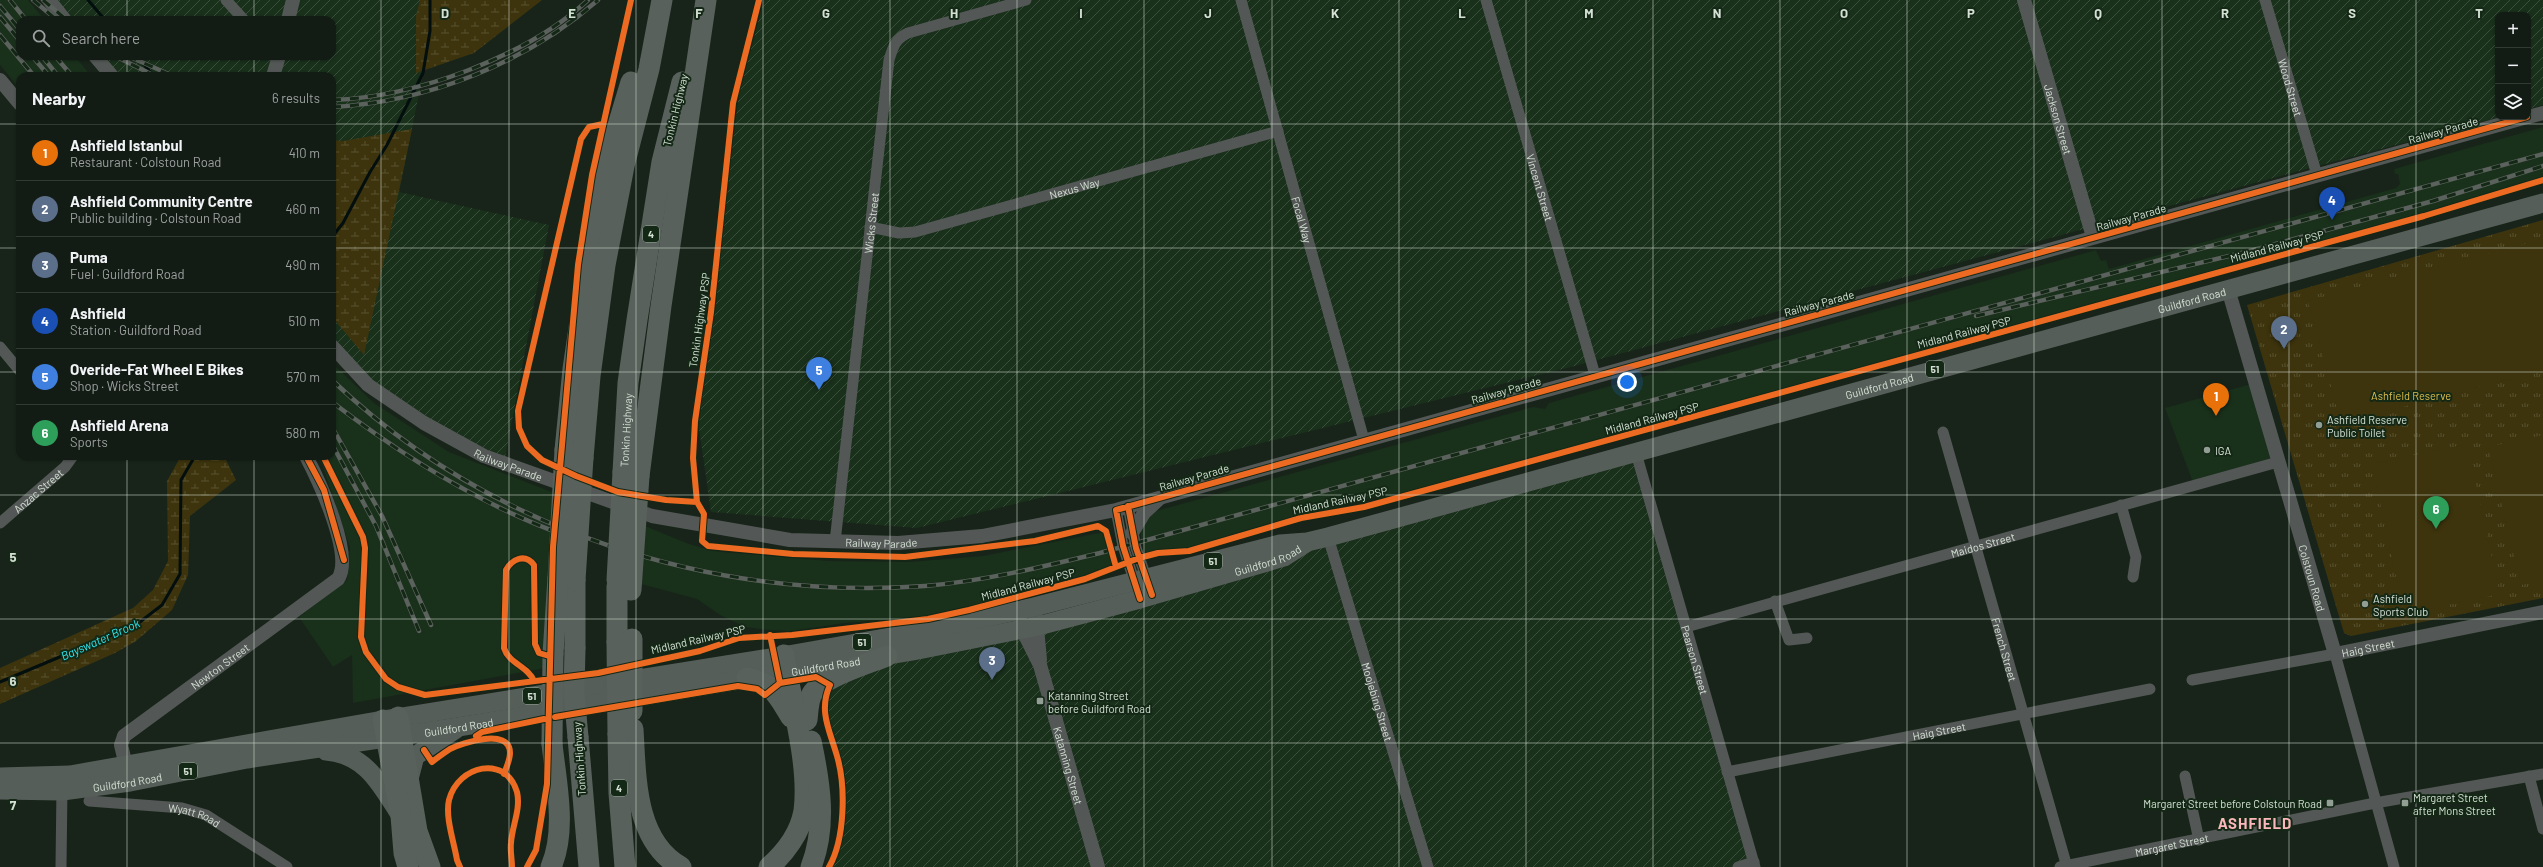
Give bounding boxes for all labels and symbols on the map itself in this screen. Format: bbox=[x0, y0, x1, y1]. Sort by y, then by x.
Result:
text: D bbox=[441, 5, 449, 21]
text: E bbox=[568, 5, 576, 21]
text: F bbox=[695, 5, 703, 21]
text: G bbox=[822, 5, 830, 21]
text: H bbox=[950, 5, 958, 21]
text: I bbox=[1079, 5, 1083, 21]
text: J bbox=[1204, 5, 1212, 21]
text: K bbox=[1331, 5, 1339, 21]
text: L bbox=[1458, 5, 1466, 21]
text: M bbox=[1584, 5, 1594, 21]
text: N bbox=[1713, 5, 1721, 21]
text: O bbox=[1840, 5, 1848, 21]
text: P bbox=[1967, 5, 1975, 21]
text: Q bbox=[2094, 5, 2102, 21]
text: R bbox=[2221, 5, 2229, 21]
text: S bbox=[2348, 5, 2356, 21]
text: T bbox=[2475, 5, 2483, 21]
street label: Wood Street bbox=[2276, 57, 2306, 118]
street label: Tonkin Highway bbox=[660, 73, 690, 147]
street label: Jackson Street bbox=[2042, 82, 2075, 156]
street label: Railway Parade bbox=[2407, 114, 2479, 146]
street label: Vincent Street bbox=[1525, 152, 1556, 222]
street label: Nexus Way bbox=[1048, 174, 1101, 201]
pin: 4 bbox=[2319, 187, 2345, 220]
street label: Wicks Street bbox=[861, 192, 881, 254]
street label: Focal Way bbox=[1290, 195, 1315, 244]
street label: Railway Parade bbox=[2095, 201, 2167, 233]
road number: 4 bbox=[643, 226, 659, 242]
street label: Midland Railway PSP bbox=[2229, 227, 2326, 265]
street label: Tonkin Highway PSP bbox=[686, 271, 712, 368]
street label: Guildford Road bbox=[2156, 284, 2227, 315]
street label: Railway Parade bbox=[1783, 287, 1856, 319]
street label: Midland Railway PSP bbox=[1916, 313, 2013, 351]
pin: 2 bbox=[2271, 316, 2297, 349]
pin: 5 bbox=[806, 357, 832, 390]
road number: 51 bbox=[1926, 361, 1944, 377]
street label: Guildford Road bbox=[1844, 370, 1915, 401]
your location bbox=[1617, 372, 1637, 392]
street label: Railway Parade bbox=[1470, 374, 1542, 406]
pin: 1 bbox=[2203, 383, 2229, 416]
park label: Ashfield Reserve bbox=[2371, 389, 2451, 402]
street label: Tonkin Highway bbox=[617, 393, 634, 467]
street label: Midland Railway PSP bbox=[1604, 399, 1701, 437]
place label: Ashfield Reserve Public Toilet bbox=[2327, 413, 2407, 439]
marker: Ashfield Reserve Public Toilet bbox=[2314, 420, 2324, 430]
place label: IGA bbox=[2215, 444, 2232, 457]
street label: Railway Parade bbox=[472, 445, 544, 483]
marker: IGA bbox=[2202, 445, 2212, 455]
street label: Railway Parade bbox=[1158, 461, 1230, 493]
street label: Anzac Street bbox=[10, 465, 65, 515]
street label: Midland Railway PSP bbox=[1291, 483, 1389, 516]
pin: 6 bbox=[2423, 496, 2449, 529]
street label: Maidos Street bbox=[1949, 529, 2016, 559]
street label: Railway Parade bbox=[845, 535, 918, 550]
street label: Guildford Road bbox=[1233, 542, 1303, 578]
street label: Colstoun Road bbox=[2297, 543, 2329, 613]
text: 5 bbox=[9, 549, 17, 565]
road number: 51 bbox=[1204, 553, 1222, 569]
street label: Midland Railway PSP bbox=[980, 565, 1077, 603]
place label: Ashfield Sports Club bbox=[2373, 592, 2428, 618]
marker: Ashfield Sports Club bbox=[2360, 599, 2370, 609]
water label: Bayswater Brook bbox=[58, 615, 142, 663]
street label: French Street bbox=[1990, 616, 2020, 683]
street label: Midland Railway PSP bbox=[649, 622, 747, 656]
street label: Pearson Street bbox=[1679, 624, 1711, 696]
road number: 51 bbox=[853, 634, 871, 650]
street label: Haig Street bbox=[2340, 636, 2396, 659]
street label: Newton Street bbox=[188, 640, 251, 692]
pin: 3 bbox=[979, 647, 1005, 680]
street label: Guildford Road bbox=[790, 653, 861, 678]
street label: Moojebing Street bbox=[1360, 661, 1396, 742]
text: 6 bbox=[10, 673, 17, 689]
road number: 51 bbox=[523, 688, 541, 704]
place label: Katanning Street before Guildford Road bbox=[1048, 689, 1151, 715]
marker: Katanning Street before Guildford Road bbox=[1035, 696, 1045, 706]
street label: Guildford Road bbox=[423, 715, 494, 739]
street label: Haig Street bbox=[1911, 719, 1967, 742]
street label: Tonkin Highway bbox=[570, 722, 588, 796]
street label: Katanning Street bbox=[1051, 725, 1086, 806]
road number: 51 bbox=[179, 763, 197, 779]
street label: Guildford Road bbox=[92, 769, 163, 793]
road number: 4 bbox=[611, 780, 627, 796]
place label: Margaret Street after Mons Street bbox=[2413, 791, 2496, 817]
text: 7 bbox=[10, 797, 17, 813]
place label: Margaret Street before Colstoun Road bbox=[2143, 797, 2322, 810]
marker: Margaret Street before Colstoun Road bbox=[2325, 798, 2335, 808]
marker: Margaret Street after Mons Street bbox=[2400, 798, 2410, 808]
street label: Wyatt Road bbox=[168, 800, 223, 829]
district label: ASHFIELD bbox=[2218, 814, 2292, 832]
street label: Margaret Street bbox=[2134, 830, 2210, 858]

